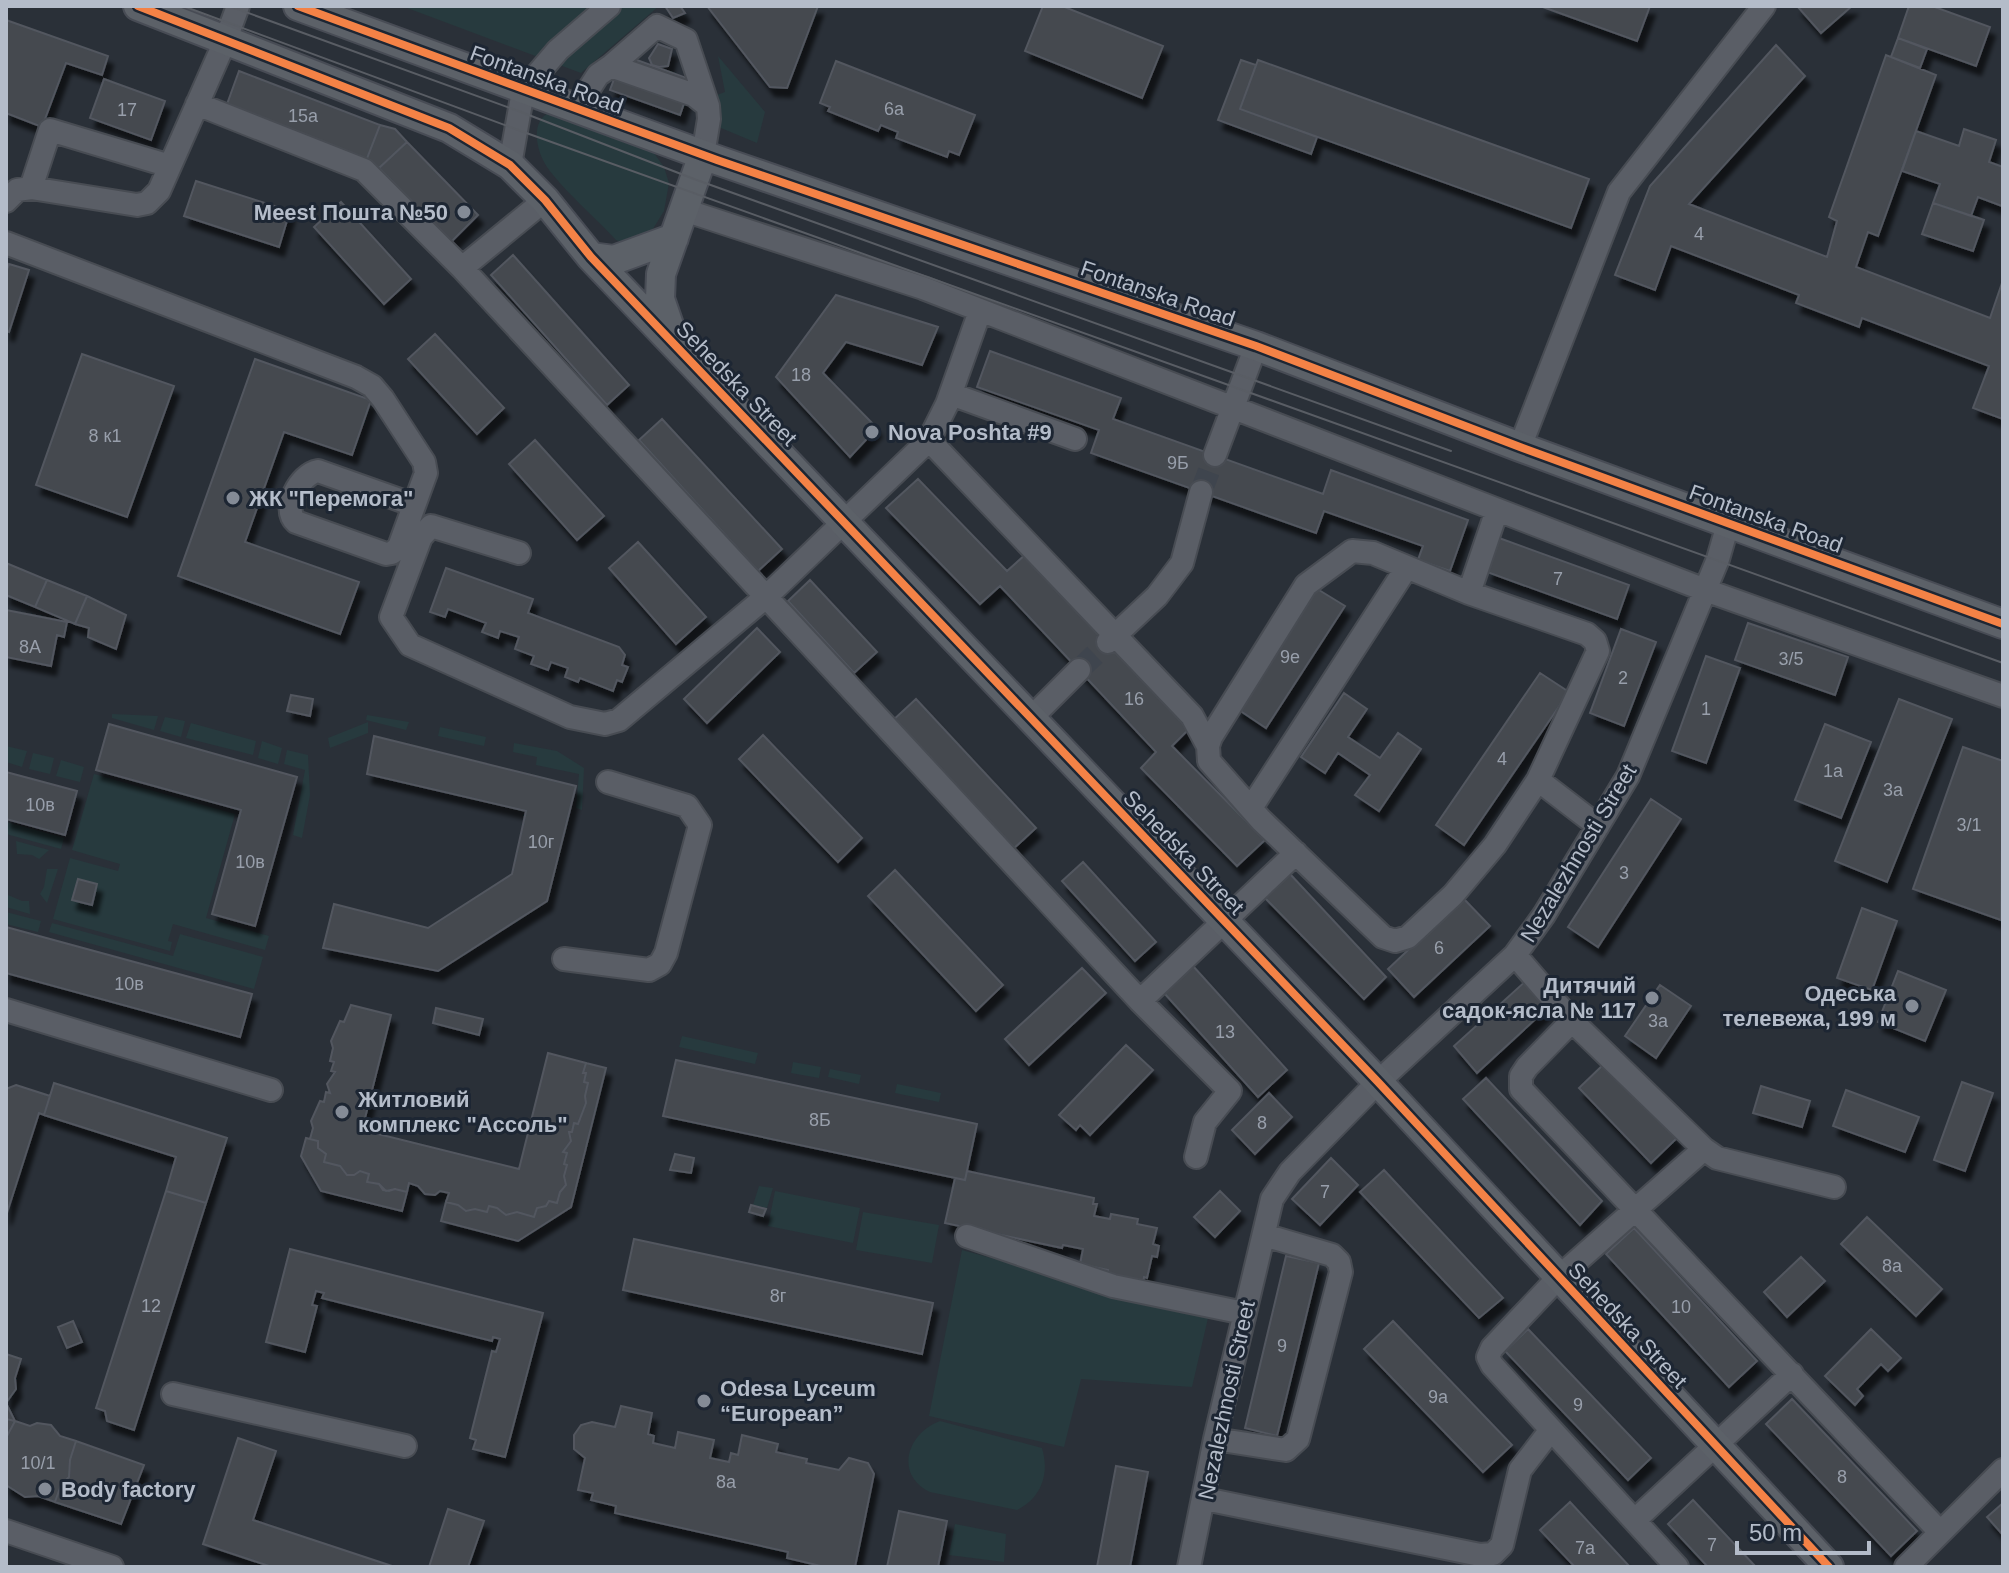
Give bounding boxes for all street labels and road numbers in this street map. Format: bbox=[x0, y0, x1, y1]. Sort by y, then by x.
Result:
street label: Fontanska Road bbox=[467, 40, 627, 119]
street label: Fontanska Road bbox=[1077, 255, 1238, 332]
street label: Sehedska Street bbox=[671, 316, 802, 451]
street label: Fontanska Road bbox=[1686, 479, 1846, 558]
street label: Nezalezhnosti Street bbox=[1515, 760, 1641, 947]
street label: Sehedska Street bbox=[1118, 785, 1249, 920]
street label: Sehedska Street bbox=[1563, 1257, 1692, 1393]
street label: Nezalezhnosti Street bbox=[1193, 1298, 1260, 1502]

